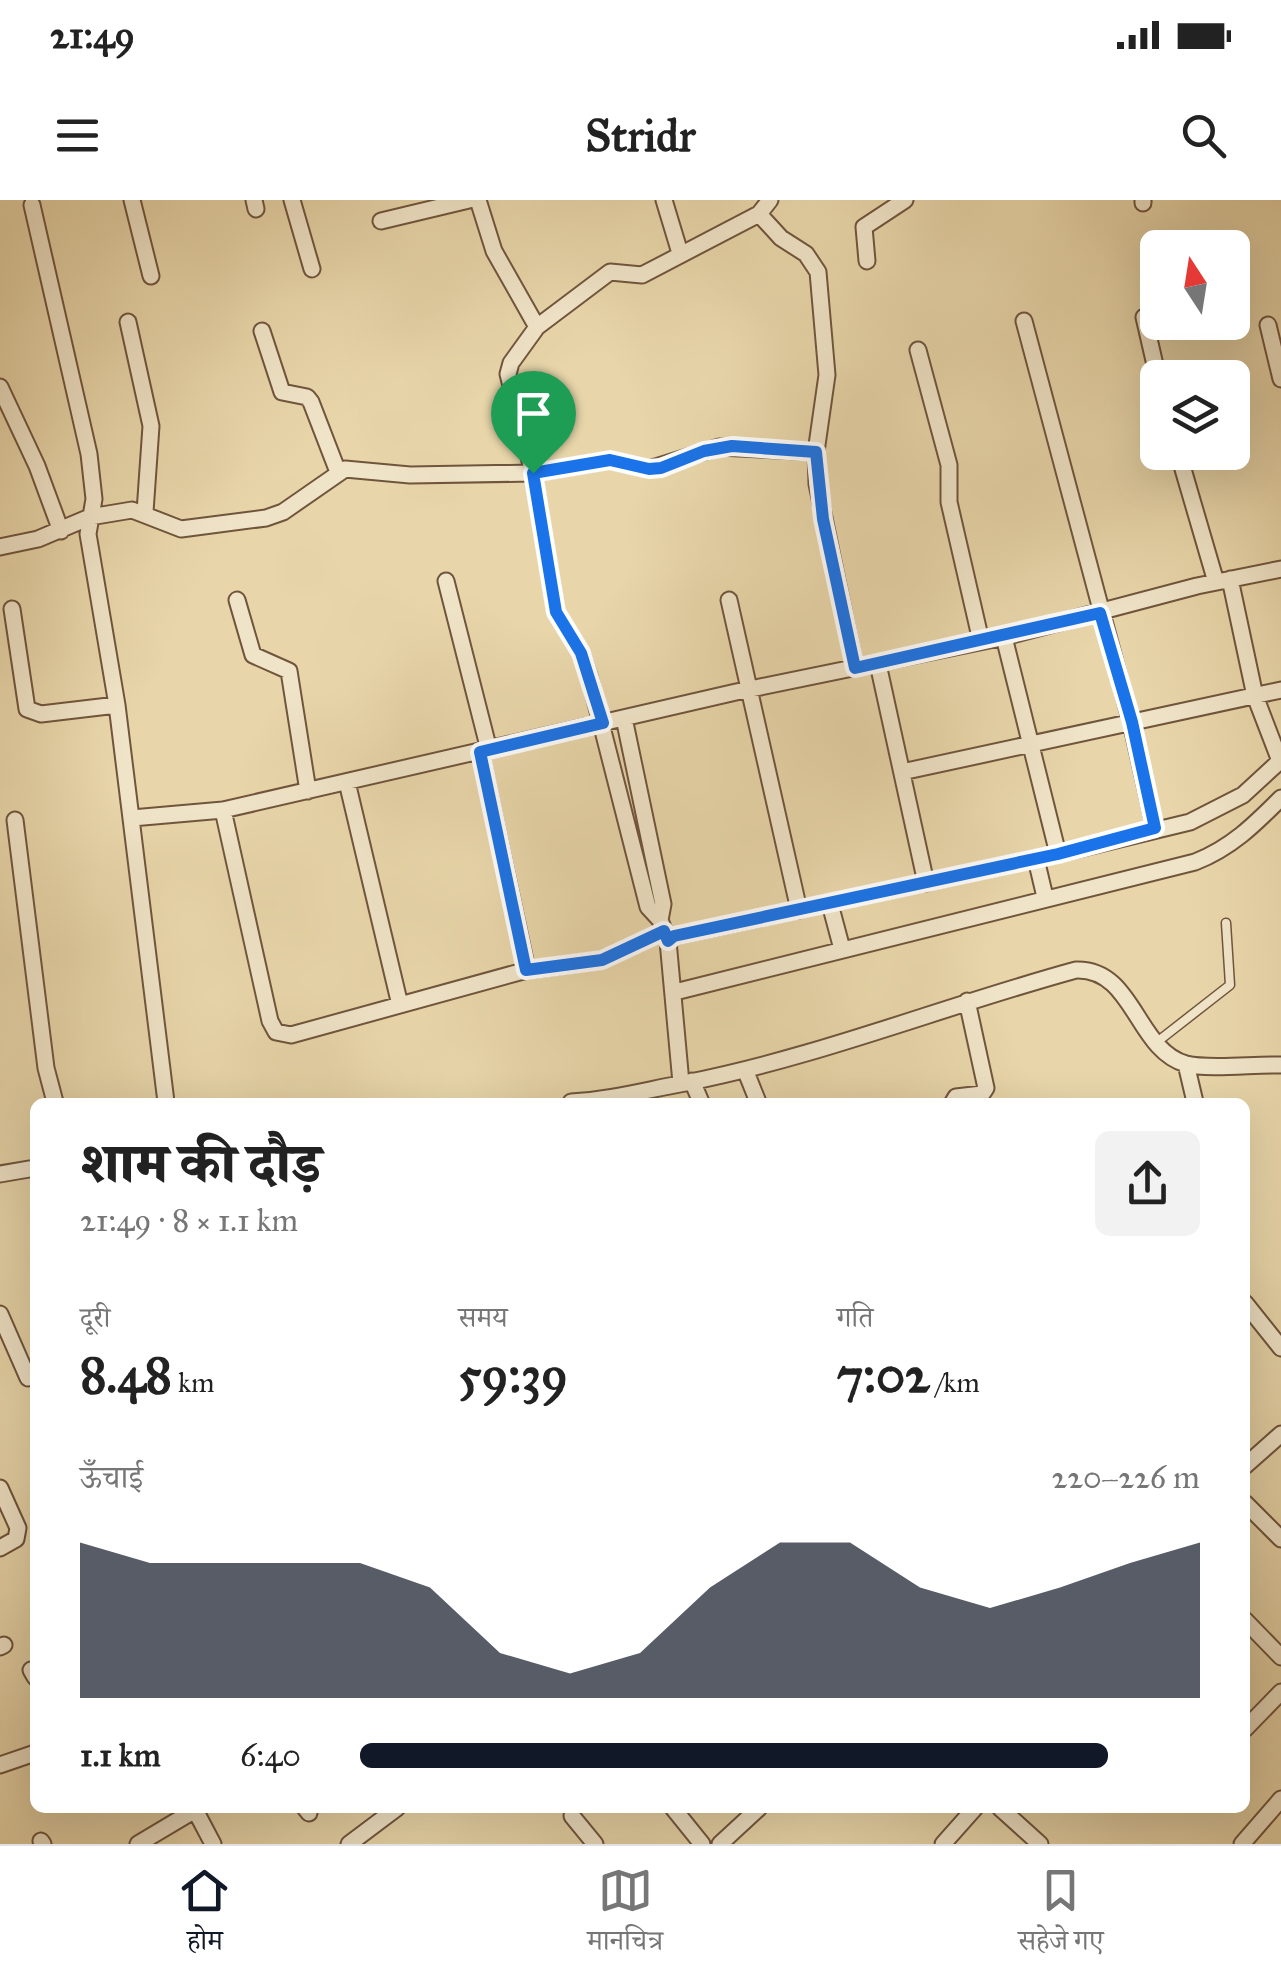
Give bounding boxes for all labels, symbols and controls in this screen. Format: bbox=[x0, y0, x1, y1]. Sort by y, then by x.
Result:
text: 21:49 bbox=[50, 12, 135, 58]
icon: menu bbox=[50, 108, 105, 163]
text: Stridr bbox=[585, 108, 696, 163]
icon: search bbox=[1176, 108, 1231, 163]
north arrow bbox=[1140, 230, 1250, 340]
map controls bbox=[1140, 230, 1250, 470]
button: layers bbox=[1140, 360, 1250, 470]
pin bbox=[491, 371, 576, 474]
icon: arrive bbox=[506, 386, 561, 441]
text: शाम की दौड़ bbox=[80, 1130, 321, 1197]
button: share bbox=[1095, 1131, 1200, 1236]
text: 21:49 · 8 × 1.1 km bbox=[80, 1201, 298, 1240]
text: दूरी bbox=[80, 1300, 110, 1335]
text: समय bbox=[458, 1300, 508, 1335]
text: गति bbox=[837, 1300, 873, 1335]
text: 8.48 bbox=[80, 1345, 172, 1406]
text: 59:39 bbox=[458, 1345, 568, 1406]
text: 7:02 bbox=[837, 1345, 930, 1406]
text: km bbox=[172, 1365, 214, 1400]
text: /km bbox=[930, 1365, 980, 1400]
text: ऊँचाई bbox=[80, 1458, 143, 1497]
text: 220–226 m bbox=[1052, 1458, 1200, 1497]
text: 1.1 km bbox=[80, 1736, 161, 1775]
text: 6:40 bbox=[240, 1736, 301, 1775]
tab: होम bbox=[177, 1863, 232, 1968]
tab: मानचित्र bbox=[587, 1863, 663, 1968]
tab: सहेजे गए bbox=[1018, 1863, 1104, 1968]

